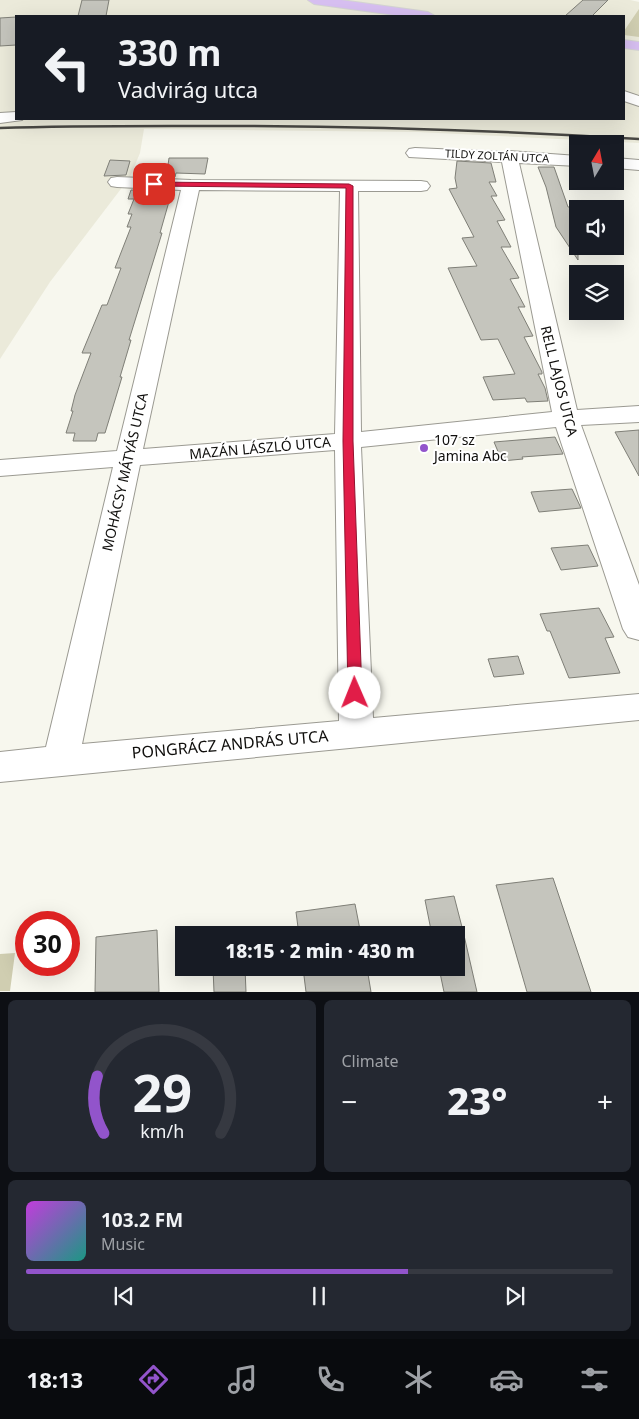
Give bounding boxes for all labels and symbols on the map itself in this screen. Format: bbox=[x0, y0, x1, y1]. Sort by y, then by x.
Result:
north arrow bbox=[569, 135, 624, 190]
street label: TILDY ZOLTÁN UTCA bbox=[444, 145, 551, 166]
pin bbox=[133, 163, 175, 205]
street label: RELL LAJOS UTCA bbox=[537, 324, 582, 438]
street label: MOHÁCSY MÁTYÁS UTCA bbox=[97, 391, 152, 553]
place label: 107 sz Jamina Abc bbox=[432, 430, 507, 465]
street label: MAZÁN LÁSZLÓ UTCA bbox=[188, 432, 332, 463]
marker: 107 sz Jamina Abc bbox=[418, 442, 430, 454]
position arrow bbox=[328, 666, 380, 718]
street label: PONGRÁCZ ANDRÁS UTCA bbox=[131, 724, 330, 764]
speed limit sign: 30 bbox=[15, 911, 80, 976]

